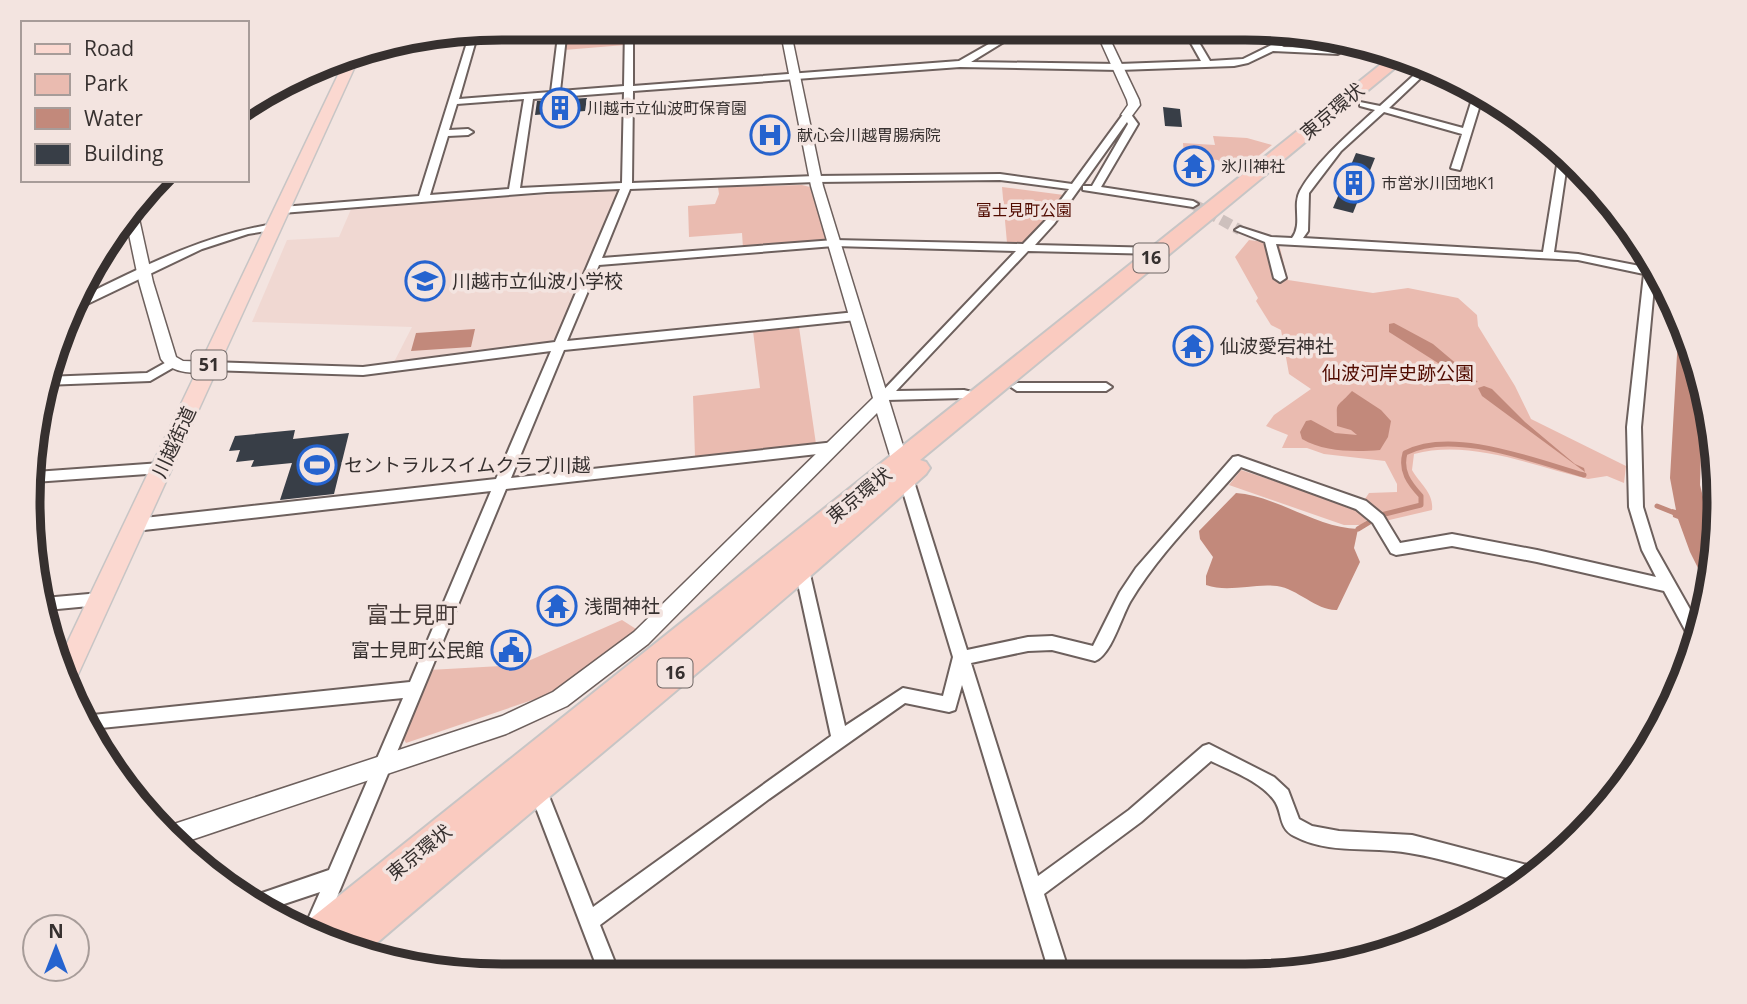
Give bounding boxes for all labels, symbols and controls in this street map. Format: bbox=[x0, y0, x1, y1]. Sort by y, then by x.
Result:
legend bbox=[21, 21, 248, 182]
text: Road bbox=[84, 34, 134, 62]
text: Park bbox=[84, 69, 128, 97]
street label: 東京環状 bbox=[1295, 77, 1369, 145]
building icon: 川越市立仙波町保育園 bbox=[539, 87, 581, 129]
place label: 川越市立仙波町保育園 bbox=[587, 97, 747, 119]
text: Water bbox=[84, 104, 143, 132]
hospital icon: 献心会川越胃腸病院 bbox=[749, 114, 791, 156]
place label: 献心会川越胃腸病院 bbox=[797, 124, 941, 146]
text: Building bbox=[84, 139, 163, 167]
temple icon: 氷川神社 bbox=[1173, 145, 1215, 187]
place label: 氷川神社 bbox=[1221, 155, 1285, 177]
building icon: 市営氷川団地K1 bbox=[1333, 162, 1375, 204]
place label: 市営氷川団地K1 bbox=[1381, 172, 1496, 194]
park label: 富士見町公園 bbox=[976, 199, 1072, 221]
road number: 16 bbox=[1134, 244, 1168, 272]
school or university icon: 川越市立仙波小学校 bbox=[404, 260, 446, 302]
place label: 川越市立仙波小学校 bbox=[452, 268, 623, 294]
temple icon: 仙波愛宕神社 bbox=[1172, 325, 1214, 367]
place label: 仙波愛宕神社 bbox=[1220, 333, 1334, 359]
road number: 51 bbox=[192, 351, 227, 380]
park label: 仙波河岸史跡公園 bbox=[1322, 360, 1474, 386]
street label: 川越街道 bbox=[146, 402, 202, 482]
sports icon: セントラルスイムクラブ川越 bbox=[296, 444, 338, 486]
place label: セントラルスイムクラブ川越 bbox=[344, 452, 591, 478]
street label: 東京環状 bbox=[821, 461, 897, 529]
temple icon: 浅間神社 bbox=[536, 585, 578, 627]
place label: 浅間神社 bbox=[584, 593, 660, 619]
district label: 富士見町 bbox=[366, 598, 458, 630]
public building icon: 富士見町公民館 bbox=[490, 629, 532, 671]
place label: 富士見町公民館 bbox=[351, 637, 484, 663]
road number: 16 bbox=[658, 658, 692, 688]
street label: 東京環状 bbox=[381, 818, 457, 886]
north arrow bbox=[21, 913, 91, 983]
text: N bbox=[48, 918, 64, 944]

